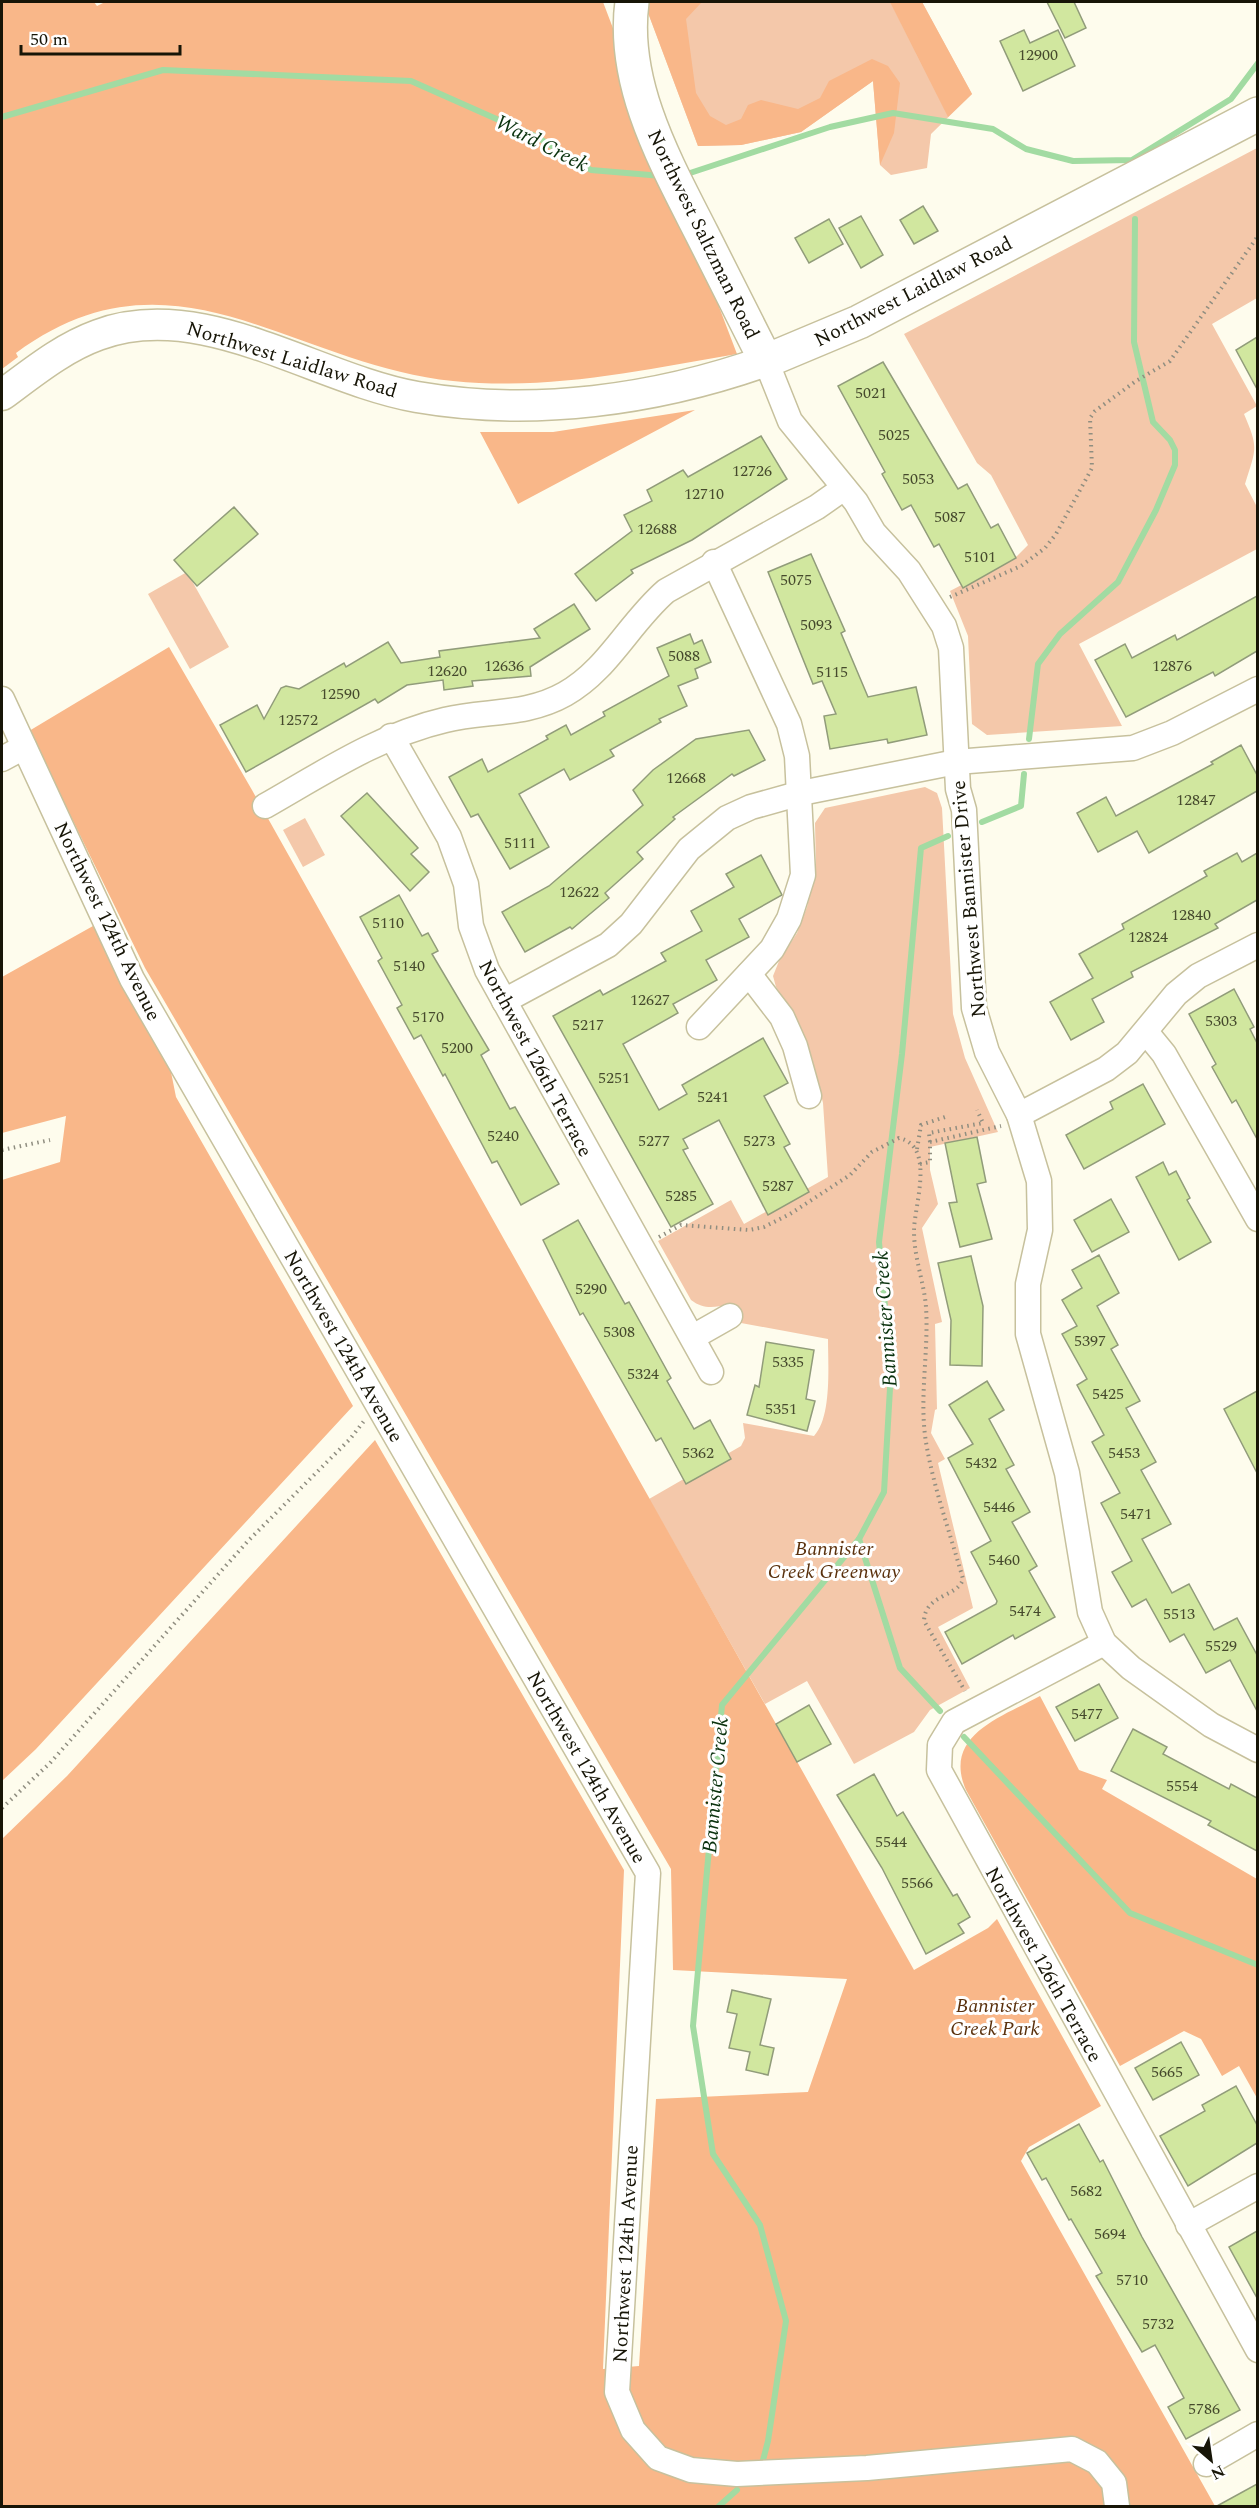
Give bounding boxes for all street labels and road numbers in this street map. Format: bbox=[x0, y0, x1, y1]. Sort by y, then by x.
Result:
street label: Northwest Saltzman Road bbox=[639, 124, 767, 345]
street label: Northwest Laidlaw Road bbox=[809, 229, 1018, 355]
street label: Northwest Laidlaw Road bbox=[183, 314, 401, 406]
street label: Northwest Bannister Drive bbox=[944, 779, 994, 1019]
street label: Northwest 124th Avenue bbox=[46, 817, 168, 1026]
street label: Northwest 126th Terrace bbox=[470, 955, 600, 1162]
street label: Northwest 124th Avenue bbox=[276, 1244, 411, 1449]
street label: Northwest 124th Avenue bbox=[519, 1665, 654, 1870]
street label: Northwest 126th Terrace bbox=[977, 1861, 1109, 2068]
street label: Northwest 124th Avenue bbox=[605, 2144, 647, 2364]

